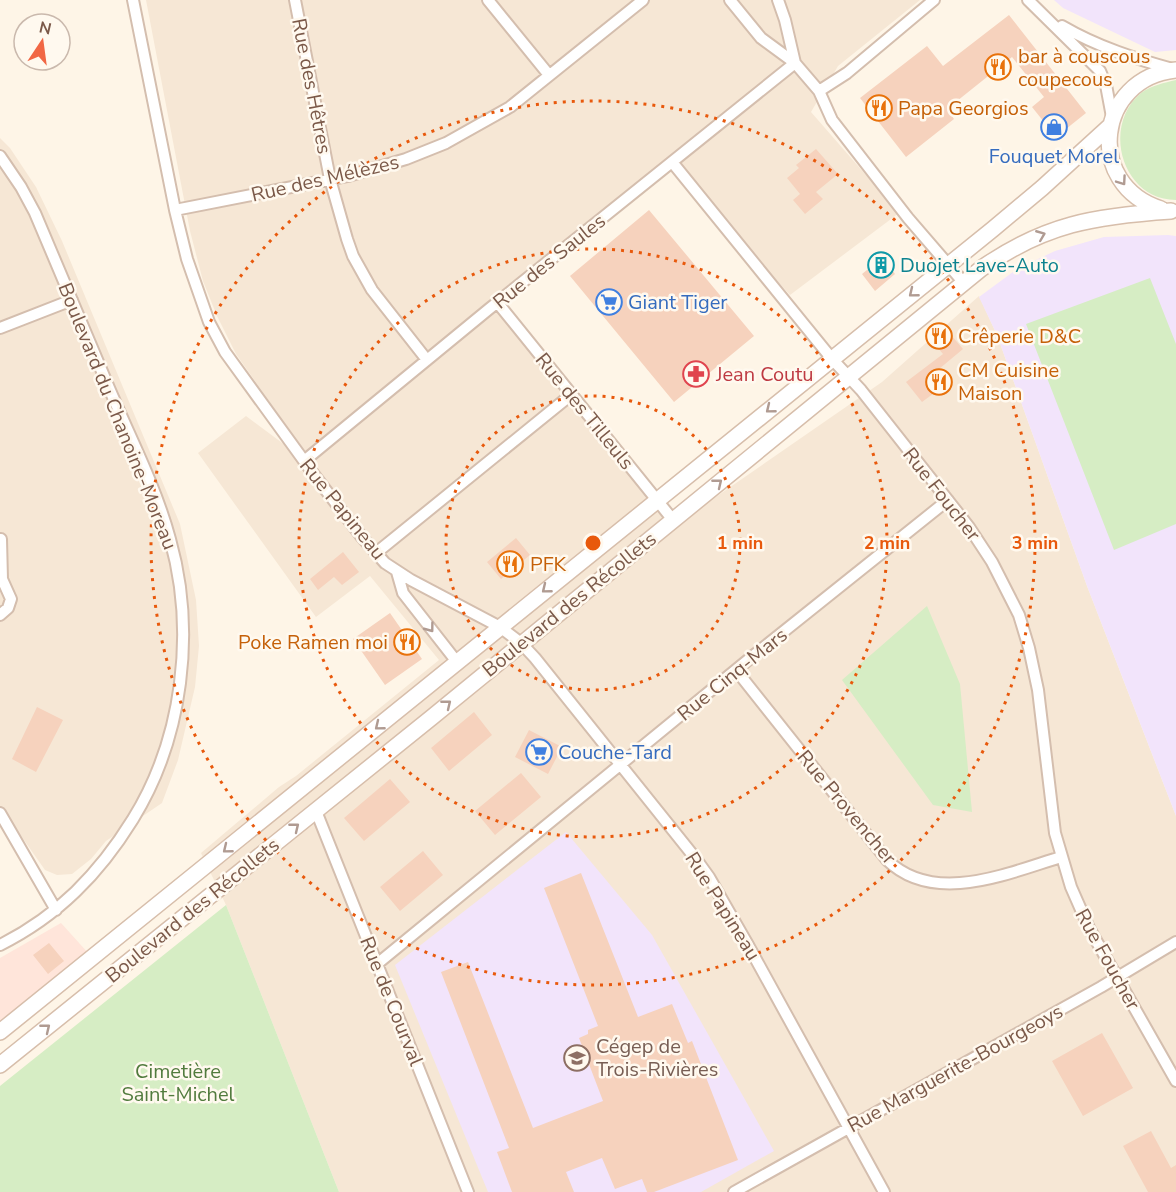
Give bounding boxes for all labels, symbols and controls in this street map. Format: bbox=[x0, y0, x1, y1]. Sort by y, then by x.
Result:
north arrow bbox=[12, 12, 72, 72]
text: N bbox=[37, 16, 53, 40]
street label: Rue des Hêtres bbox=[285, 16, 338, 156]
place label: bar à couscous coupecous bbox=[1018, 43, 1150, 93]
restaurant icon: bar à couscous coupecous bbox=[983, 52, 1013, 82]
restaurant icon: Papa Georgios bbox=[864, 93, 894, 123]
place label: Papa Georgios bbox=[898, 95, 1029, 122]
shop icon: Fouquet Morel bbox=[1039, 112, 1069, 142]
place label: Fouquet Morel bbox=[989, 143, 1119, 170]
street label: Rue des Mélèzes bbox=[249, 148, 402, 209]
one-way arrow bbox=[1115, 175, 1126, 186]
street label: Rue des Saules bbox=[487, 208, 611, 315]
one-way arrow bbox=[1035, 230, 1046, 242]
building icon: Duojet Lave-Auto bbox=[866, 250, 896, 280]
place label: Duojet Lave-Auto bbox=[900, 252, 1059, 279]
street label: Boulevard du Chanoine-Moreau bbox=[52, 279, 184, 554]
one-way arrow bbox=[908, 286, 919, 297]
supermarket icon: Giant Tiger bbox=[594, 287, 624, 317]
place label: Giant Tiger bbox=[628, 289, 727, 316]
restaurant icon: Crêperie D&C bbox=[924, 321, 954, 351]
place label: Crêperie D&C bbox=[958, 323, 1081, 350]
street label: Rue des Tilleuls bbox=[529, 347, 640, 475]
place label: CM Cuisine Maison bbox=[958, 357, 1059, 407]
pharmacy icon: Jean Coutu bbox=[681, 359, 711, 389]
place label: Jean Coutu bbox=[715, 361, 814, 388]
restaurant icon: CM Cuisine Maison bbox=[924, 367, 954, 397]
one-way arrow bbox=[766, 401, 777, 412]
street label: Rue Foucher bbox=[897, 442, 987, 547]
street label: Rue Papineau bbox=[293, 453, 392, 566]
one-way arrow bbox=[712, 479, 723, 490]
street label: Boulevard des Récollets bbox=[477, 526, 662, 683]
text: 1 min bbox=[717, 531, 763, 555]
text: 2 min bbox=[864, 531, 910, 555]
text: 3 min bbox=[1012, 531, 1058, 555]
centre of rings bbox=[583, 533, 603, 553]
restaurant icon: PFK bbox=[495, 549, 525, 579]
place label: PFK bbox=[530, 551, 567, 578]
one-way arrow bbox=[542, 582, 553, 593]
one-way arrow bbox=[423, 621, 434, 632]
street label: Rue Cinq-Mars bbox=[672, 622, 793, 727]
restaurant icon: Poke Ramen moi bbox=[392, 627, 422, 657]
place label: Poke Ramen moi bbox=[238, 629, 388, 656]
one-way arrow bbox=[440, 701, 451, 712]
one-way arrow bbox=[375, 719, 386, 730]
supermarket icon: Couche-Tard bbox=[524, 737, 554, 767]
place label: Couche-Tard bbox=[558, 739, 672, 766]
street label: Rue Provencher bbox=[791, 744, 902, 870]
one-way arrow bbox=[289, 823, 300, 834]
street label: Boulevard des Récollets bbox=[100, 832, 285, 989]
one-way arrow bbox=[223, 841, 234, 852]
street label: Rue Papineau bbox=[678, 847, 767, 966]
street label: Rue Foucher bbox=[1069, 904, 1146, 1015]
street label: Rue de Courval bbox=[353, 932, 430, 1070]
street label: Rue Marguerite-Bourgeoys bbox=[843, 998, 1068, 1139]
one-way arrow bbox=[39, 1025, 50, 1036]
place label: Cégep de Trois-Rivières bbox=[596, 1033, 718, 1083]
school or university icon: Cégep de Trois-Rivières bbox=[562, 1043, 592, 1073]
park label: Cimetière Saint-Michel bbox=[121, 1058, 235, 1108]

